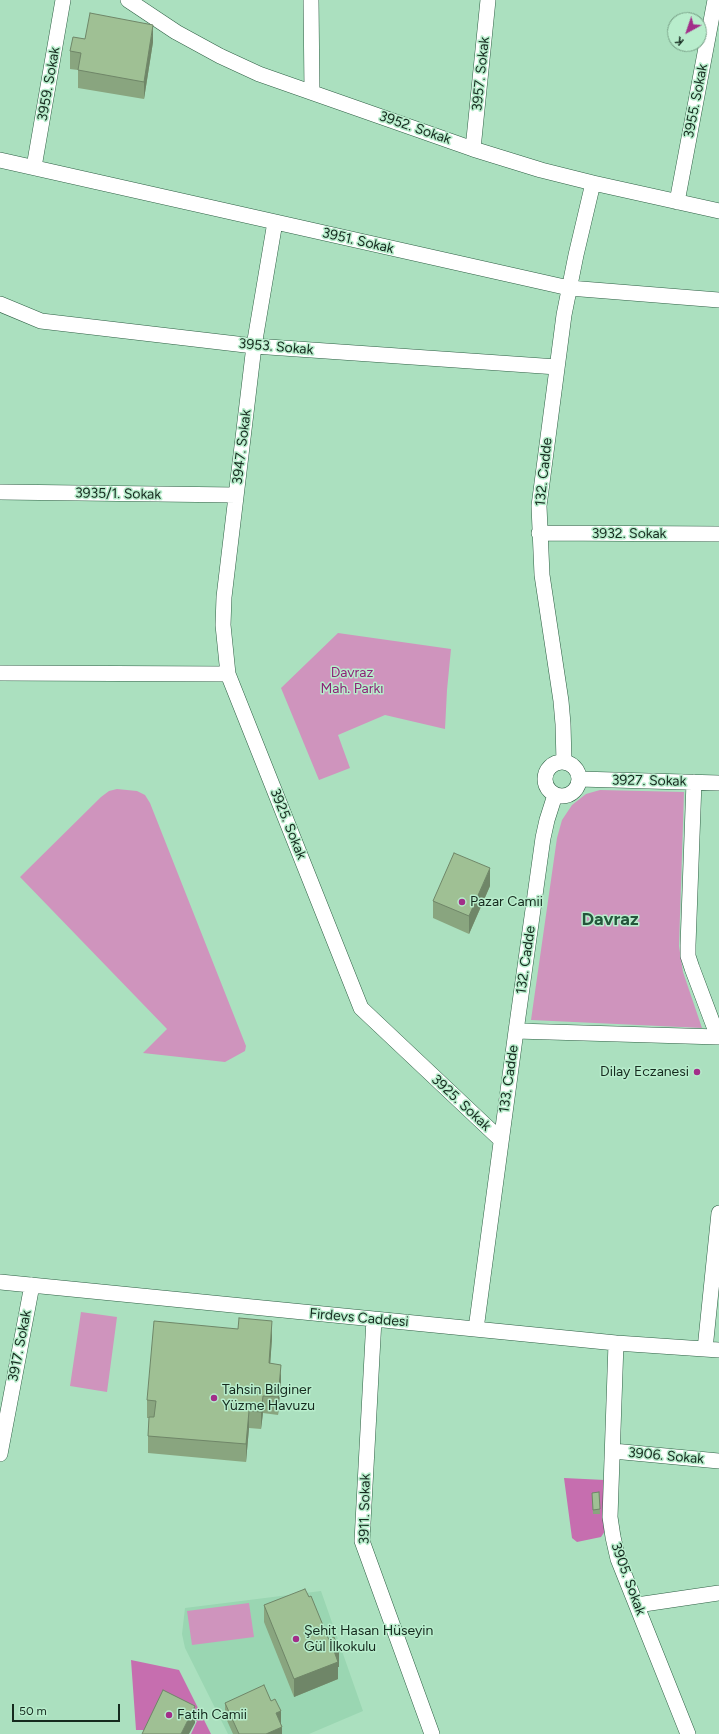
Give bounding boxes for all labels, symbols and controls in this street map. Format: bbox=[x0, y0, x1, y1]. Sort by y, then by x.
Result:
north arrow bbox=[667, 12, 707, 52]
text: K bbox=[673, 33, 687, 48]
street label: 3957. Sokak bbox=[469, 36, 493, 112]
street label: 3959. Sokak bbox=[34, 46, 64, 122]
street label: 3955. Sokak bbox=[681, 62, 711, 140]
street label: 3952. Sokak bbox=[377, 108, 453, 148]
street label: 3951. Sokak bbox=[321, 225, 395, 257]
street label: 3953. Sokak bbox=[238, 335, 314, 359]
street label: 3947. Sokak bbox=[229, 409, 255, 485]
street label: 132. Cadde bbox=[532, 437, 556, 507]
street label: 3935/1. Sokak bbox=[75, 485, 161, 503]
street label: 3932. Sokak bbox=[592, 526, 666, 542]
park label: Davraz Mah. Parkı bbox=[320, 665, 384, 698]
street label: 3927. Sokak bbox=[612, 772, 686, 790]
street label: 3925. Sokak bbox=[266, 786, 310, 862]
place label: Pazar Camii bbox=[470, 894, 543, 910]
marker: Pazar Camii bbox=[457, 897, 467, 907]
district label: Davraz bbox=[582, 909, 638, 931]
street label: 132. Cadde bbox=[513, 925, 539, 995]
street label: 133. Cadde bbox=[496, 1044, 522, 1114]
place label: Dilay Eczanesi bbox=[600, 1064, 689, 1080]
marker: Dilay Eczanesi bbox=[692, 1067, 702, 1077]
street label: 3925. Sokak bbox=[428, 1071, 494, 1135]
street label: Firdevs Caddesi bbox=[309, 1305, 409, 1331]
street label: 3917. Sokak bbox=[5, 1309, 35, 1383]
place label: Tahsin Bilginer Yüzme Havuzu bbox=[222, 1382, 315, 1414]
marker: Tahsin Bilginer Yüzme Havuzu bbox=[209, 1393, 219, 1403]
street label: 3906. Sokak bbox=[627, 1444, 705, 1468]
street label: 3911. Sokak bbox=[356, 1473, 374, 1545]
street label: 3905. Sokak bbox=[607, 1540, 649, 1618]
place label: Şehit Hasan Hüseyin Gül İlkokulu bbox=[304, 1623, 433, 1656]
marker: Şehit Hasan Hüseyin Gül İlkokulu bbox=[291, 1634, 301, 1644]
scale bar bbox=[14, 1696, 122, 1722]
text: 50 m bbox=[19, 1704, 47, 1718]
place label: Fatih Camii bbox=[177, 1707, 247, 1723]
marker: Fatih Camii bbox=[164, 1710, 174, 1720]

